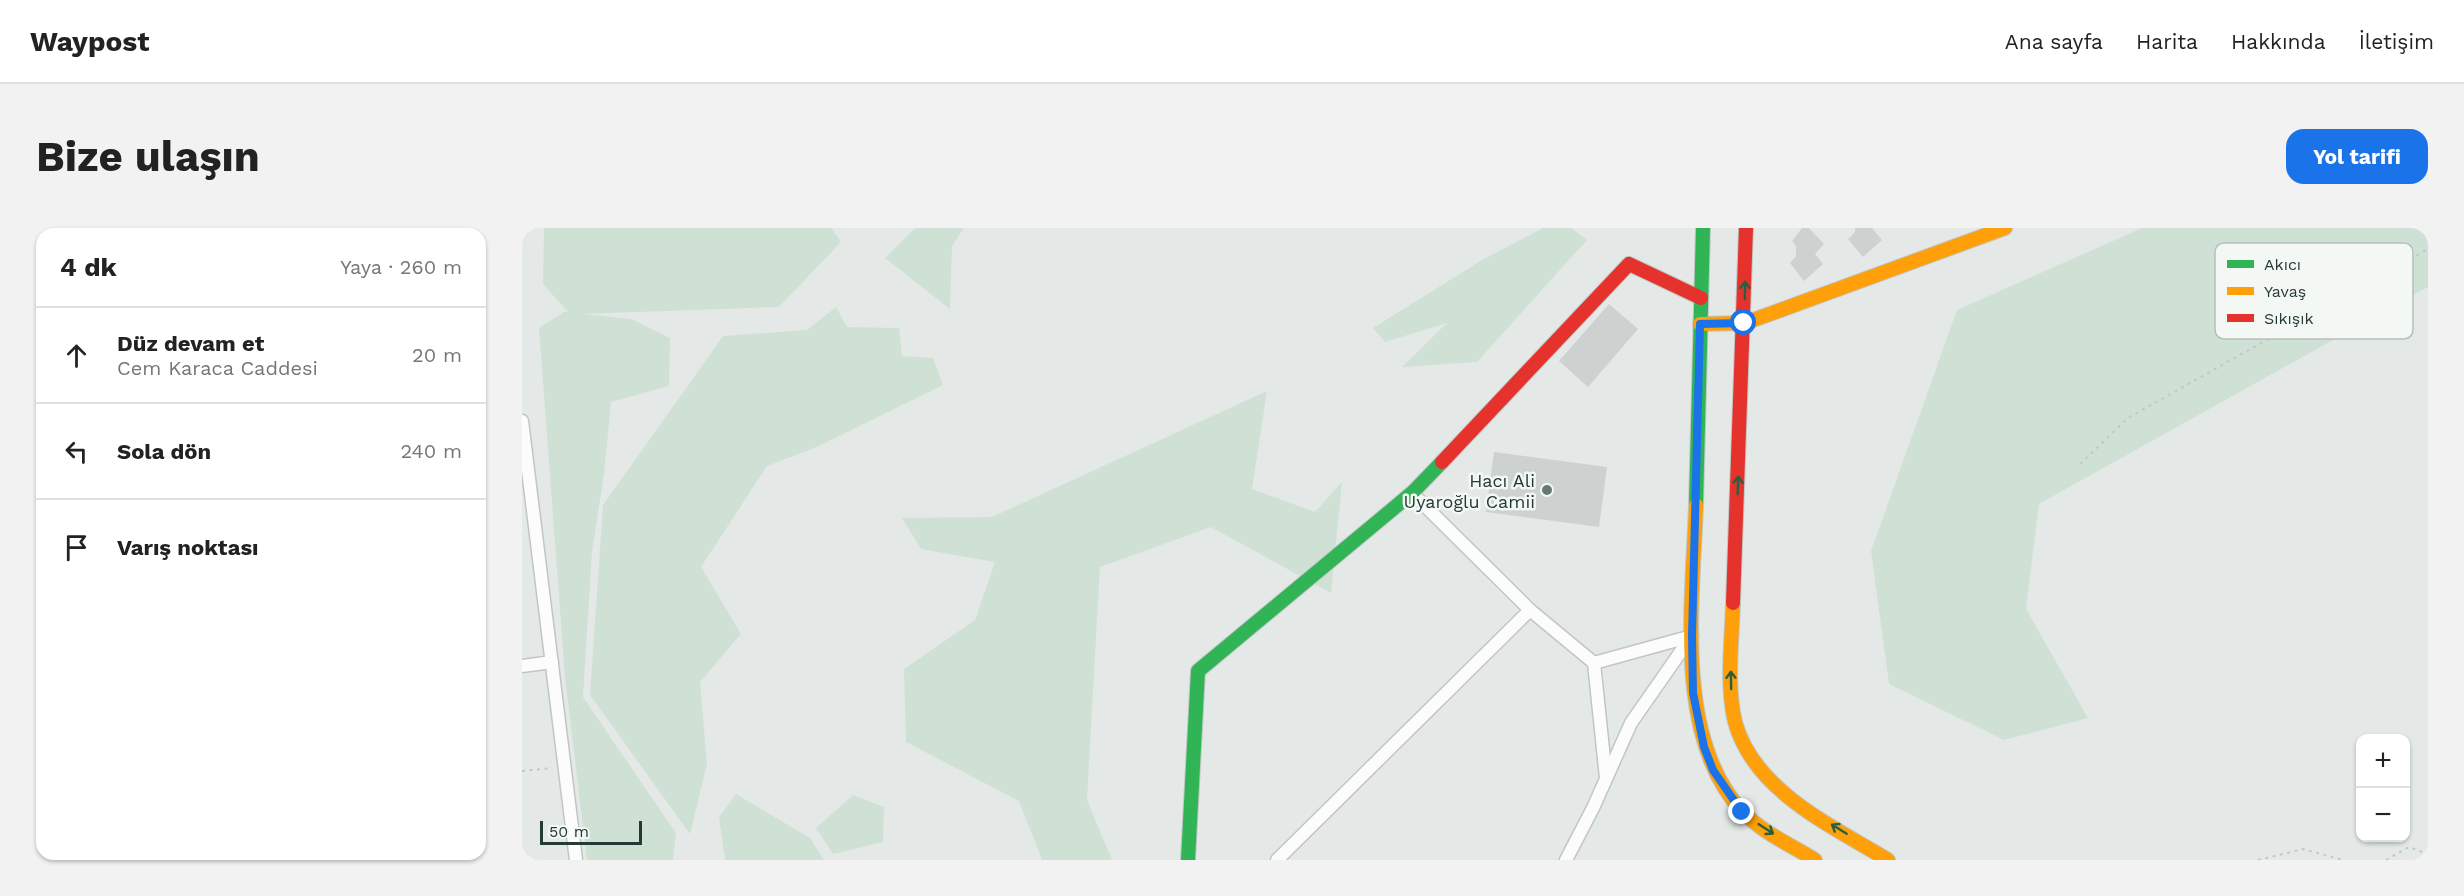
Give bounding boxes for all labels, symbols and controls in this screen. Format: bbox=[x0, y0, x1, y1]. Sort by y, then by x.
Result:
text: Waypost bbox=[30, 25, 149, 58]
text: Ana sayfa bbox=[2005, 29, 2103, 54]
text: Harita bbox=[2136, 29, 2198, 54]
text: Hakkında bbox=[2231, 29, 2326, 54]
text: İletişim bbox=[2359, 29, 2434, 54]
button: Yol tarifi bbox=[2286, 129, 2428, 184]
text: Bize ulaşın bbox=[36, 132, 260, 181]
legend bbox=[2215, 243, 2413, 339]
text: 4 dk bbox=[60, 252, 117, 282]
text: Yaya · 260 m bbox=[340, 255, 462, 279]
text: Akıcı bbox=[2264, 255, 2301, 274]
one-way arrow bbox=[1739, 281, 1751, 301]
text: Yavaş bbox=[2264, 282, 2306, 301]
route start bbox=[1730, 309, 1756, 335]
text: Sıkışık bbox=[2264, 309, 2314, 328]
text: Düz devam et bbox=[117, 331, 264, 356]
icon: ahead bbox=[60, 339, 93, 372]
text: 20 m bbox=[412, 343, 462, 367]
text: Cem Karaca Caddesi bbox=[117, 356, 318, 380]
icon: left bbox=[60, 435, 93, 468]
text: Sola dön bbox=[117, 439, 211, 464]
text: 240 m bbox=[400, 439, 462, 463]
place label: Hacı Ali Uyaroğlu Camii bbox=[1404, 470, 1535, 512]
one-way arrow bbox=[1732, 475, 1744, 495]
marker: Hacı Ali Uyaroğlu Camii bbox=[1540, 483, 1554, 497]
icon: arrive bbox=[60, 531, 93, 564]
text: Varış noktası bbox=[117, 535, 259, 560]
one-way arrow bbox=[1725, 670, 1737, 690]
map controls bbox=[2356, 734, 2410, 842]
button: + bbox=[2356, 734, 2410, 788]
button: − bbox=[2356, 788, 2410, 842]
route end bbox=[1728, 798, 1754, 824]
scale bar bbox=[540, 818, 642, 846]
text: 50 m bbox=[549, 822, 589, 841]
one-way arrow bbox=[1757, 823, 1774, 836]
one-way arrow bbox=[1831, 823, 1848, 835]

